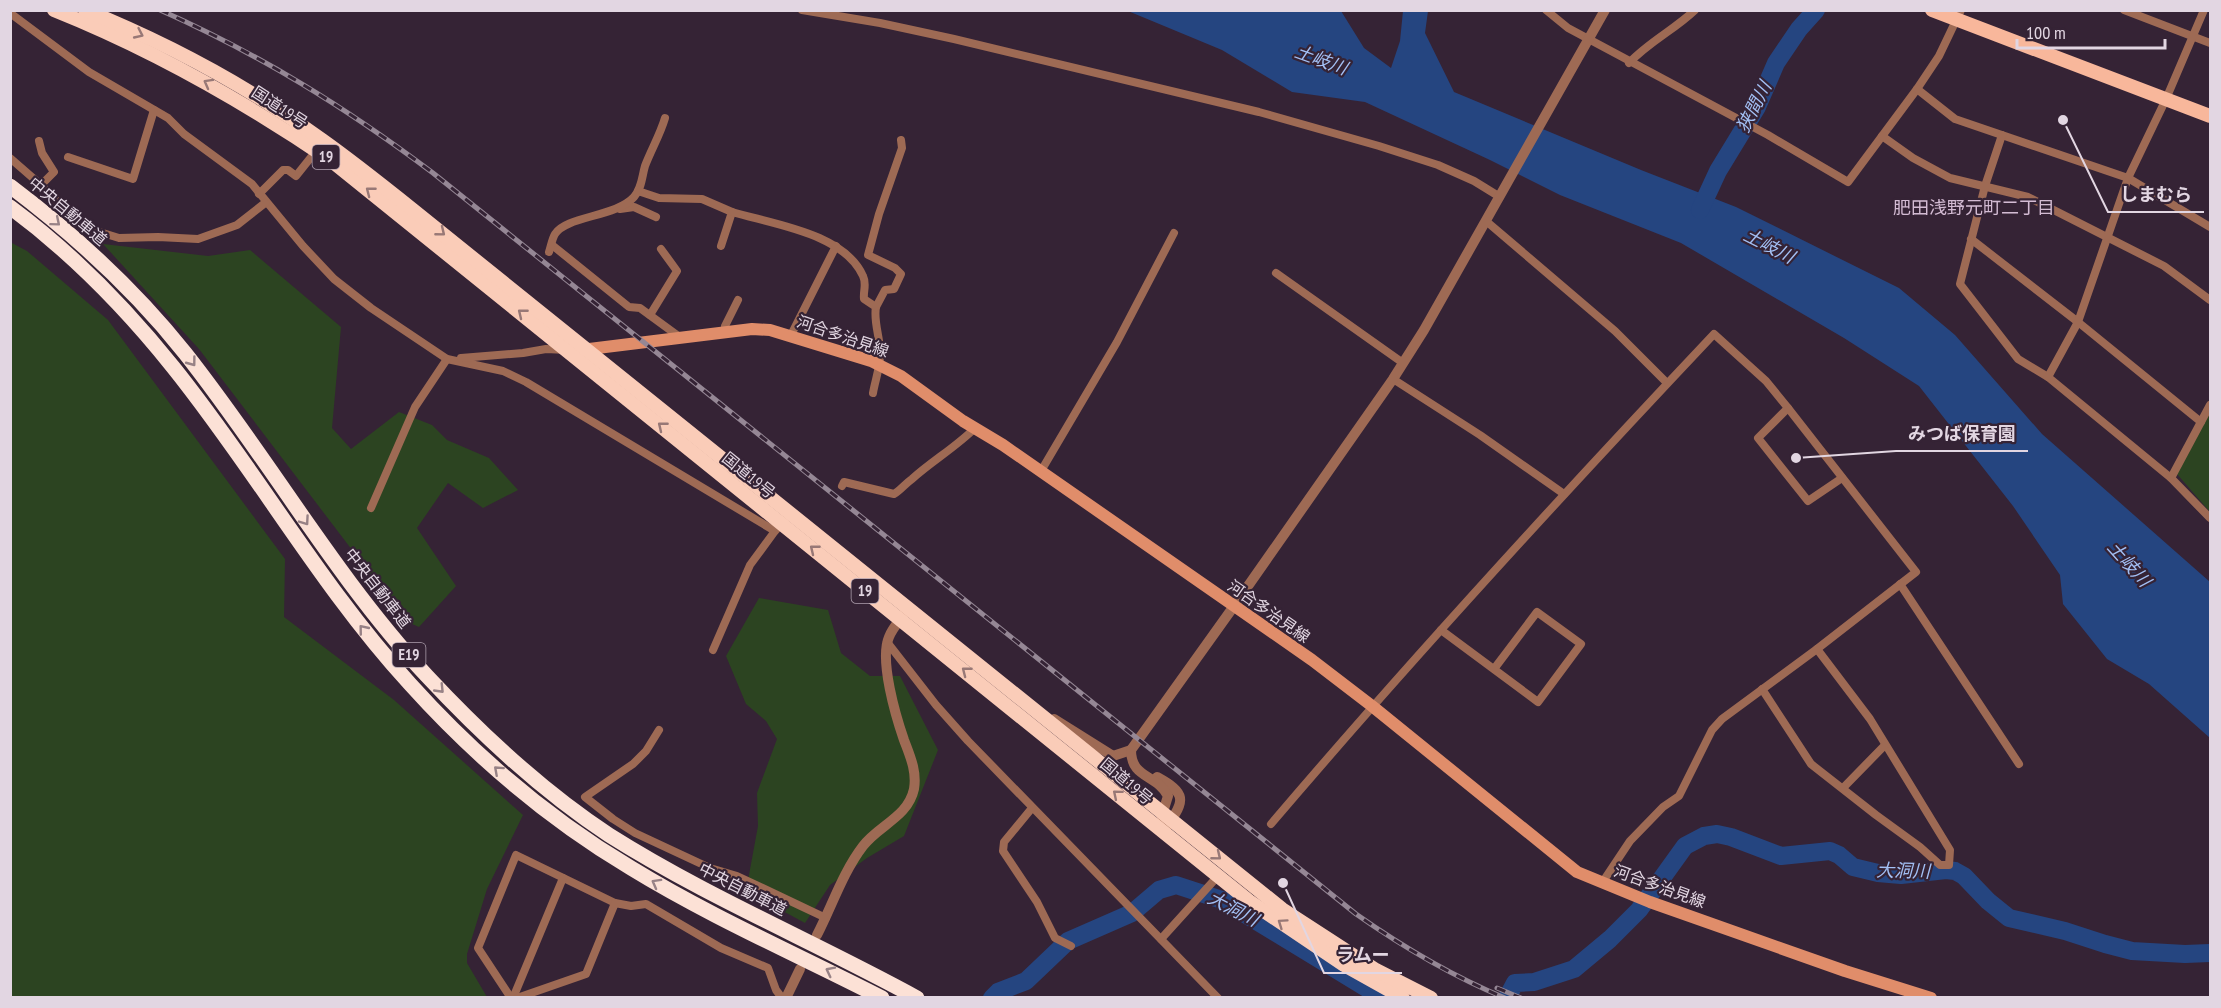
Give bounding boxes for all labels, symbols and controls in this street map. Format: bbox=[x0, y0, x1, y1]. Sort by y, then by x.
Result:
scale bar bbox=[2017, 12, 2166, 50]
text: 100 m bbox=[2026, 21, 2066, 44]
one-way arrow bbox=[132, 26, 143, 38]
water label: 土岐川 bbox=[1292, 39, 1352, 80]
water label: 狭間川 bbox=[1731, 76, 1777, 136]
one-way arrow bbox=[204, 79, 214, 90]
street label: 国道19号 bbox=[248, 82, 312, 132]
road number: 19 bbox=[312, 145, 340, 169]
street label: 中央自動車道 bbox=[25, 172, 111, 250]
callout: しまむら bbox=[2108, 176, 2204, 212]
text: しまむら bbox=[2120, 183, 2192, 206]
one-way arrow bbox=[366, 188, 377, 199]
district label: 肥田浅野元町二丁目 bbox=[1893, 196, 2055, 219]
one-way arrow bbox=[49, 215, 60, 226]
water label: 土岐川 bbox=[1740, 223, 1800, 269]
one-way arrow bbox=[434, 225, 445, 236]
one-way arrow bbox=[518, 310, 529, 321]
street label: 河合多治見線 bbox=[794, 311, 892, 361]
one-way arrow bbox=[184, 356, 195, 367]
callout: みつば保育園 bbox=[1896, 415, 2028, 451]
text: みつば保育園 bbox=[1908, 422, 2016, 445]
one-way arrow bbox=[658, 423, 669, 434]
street label: 国道19号 bbox=[718, 448, 780, 502]
one-way arrow bbox=[298, 514, 309, 525]
water label: 土岐川 bbox=[2103, 536, 2157, 593]
street label: 中央自動車道 bbox=[341, 544, 415, 632]
one-way arrow bbox=[810, 545, 821, 556]
street label: 河合多治見線 bbox=[1224, 575, 1314, 647]
road number: 19 bbox=[852, 579, 878, 603]
one-way arrow bbox=[360, 625, 371, 636]
road number: E19 bbox=[392, 643, 426, 667]
one-way arrow bbox=[962, 668, 973, 679]
one-way arrow bbox=[433, 683, 444, 693]
street label: 国道19号 bbox=[1097, 753, 1157, 809]
one-way arrow bbox=[494, 766, 505, 777]
one-way arrow bbox=[1113, 791, 1124, 802]
one-way arrow bbox=[1210, 849, 1221, 860]
street label: 中央自動車道 bbox=[696, 858, 790, 920]
water label: 大洞川 bbox=[1876, 859, 1932, 883]
street label: 河合多治見線 bbox=[1611, 860, 1709, 912]
one-way arrow bbox=[652, 878, 662, 890]
water label: 大洞川 bbox=[1204, 886, 1264, 932]
one-way arrow bbox=[1277, 919, 1288, 930]
callout: ラムー bbox=[1324, 937, 1402, 973]
text: ラムー bbox=[1336, 943, 1390, 966]
one-way arrow bbox=[826, 967, 836, 978]

